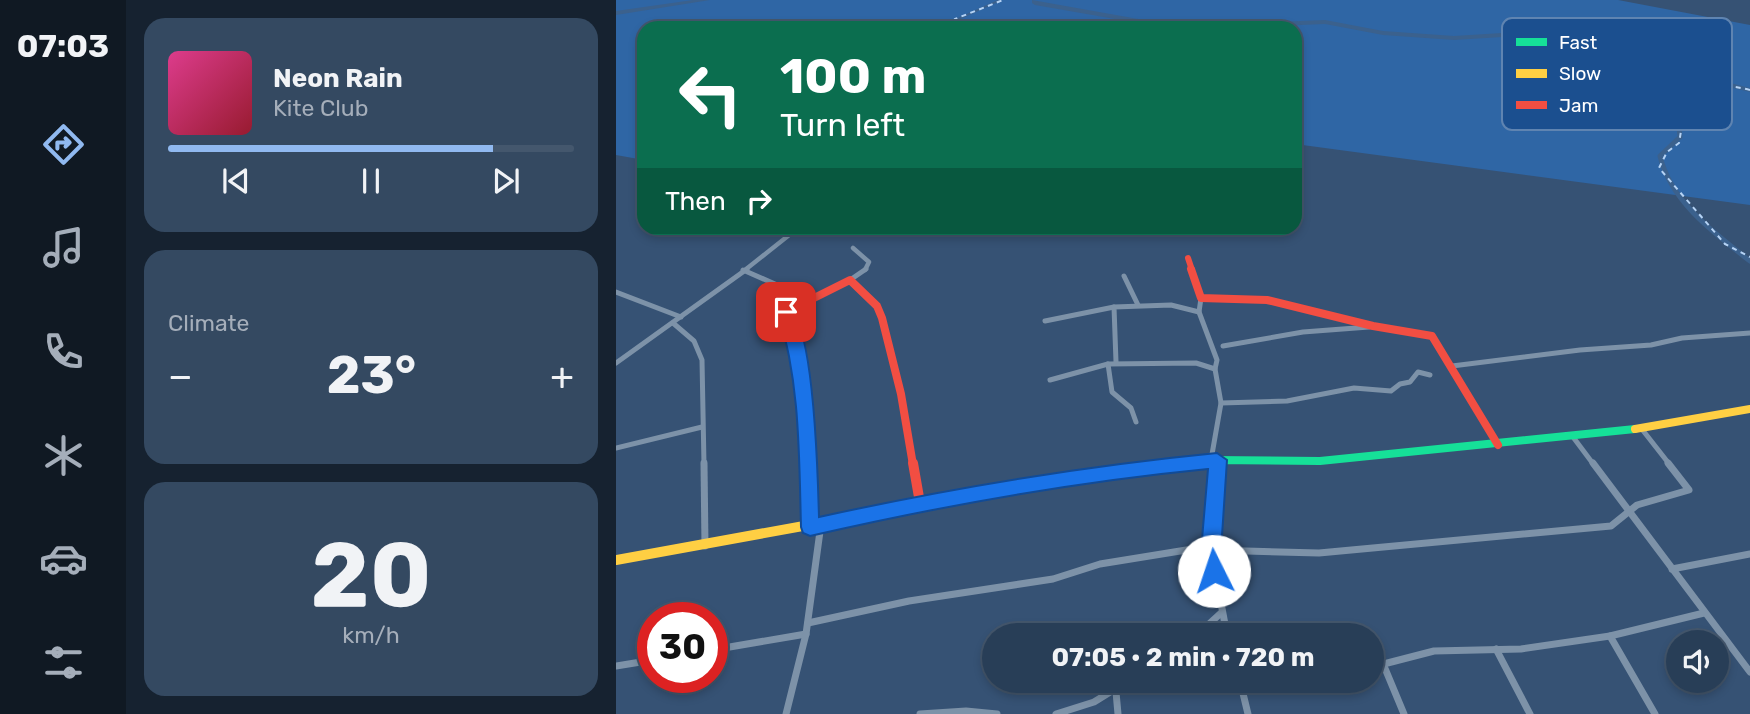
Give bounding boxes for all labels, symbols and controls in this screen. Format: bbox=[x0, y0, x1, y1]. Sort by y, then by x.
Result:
legend bbox=[1502, 18, 1732, 130]
text: 07:03 bbox=[17, 27, 109, 65]
text: Fast bbox=[1559, 31, 1598, 54]
text: 100 m bbox=[780, 47, 926, 105]
icon: left bbox=[665, 49, 756, 140]
text: Slow bbox=[1559, 62, 1601, 85]
text: Neon Rain bbox=[273, 63, 403, 94]
text: Kite Club bbox=[273, 94, 368, 122]
text: Jam bbox=[1559, 94, 1598, 117]
text: Turn left bbox=[780, 106, 905, 144]
icon: directions bbox=[39, 120, 88, 169]
icon: previous bbox=[217, 162, 255, 200]
icon: pause bbox=[352, 162, 390, 200]
icon: next bbox=[487, 162, 525, 200]
icon: right bbox=[740, 182, 778, 220]
text: Then bbox=[665, 186, 726, 217]
icon: music bbox=[39, 223, 88, 272]
pin bbox=[756, 282, 816, 342]
icon: arrive bbox=[767, 293, 805, 331]
text: Climate bbox=[168, 309, 249, 337]
icon: phone bbox=[39, 327, 88, 376]
text: 23° bbox=[327, 344, 416, 406]
text: − bbox=[168, 353, 193, 399]
text: + bbox=[550, 353, 574, 399]
icon: climate bbox=[39, 431, 88, 480]
text: 20 bbox=[310, 521, 432, 629]
icon: car bbox=[39, 534, 88, 583]
position arrow bbox=[1177, 534, 1251, 608]
speed limit sign: 30 bbox=[637, 602, 728, 693]
text: km/h bbox=[342, 621, 400, 649]
map controls bbox=[1666, 630, 1729, 693]
button: sound bbox=[1666, 630, 1729, 693]
icon: filters bbox=[39, 638, 88, 687]
text: 07:05 · 2 min · 720 m bbox=[1051, 642, 1315, 673]

